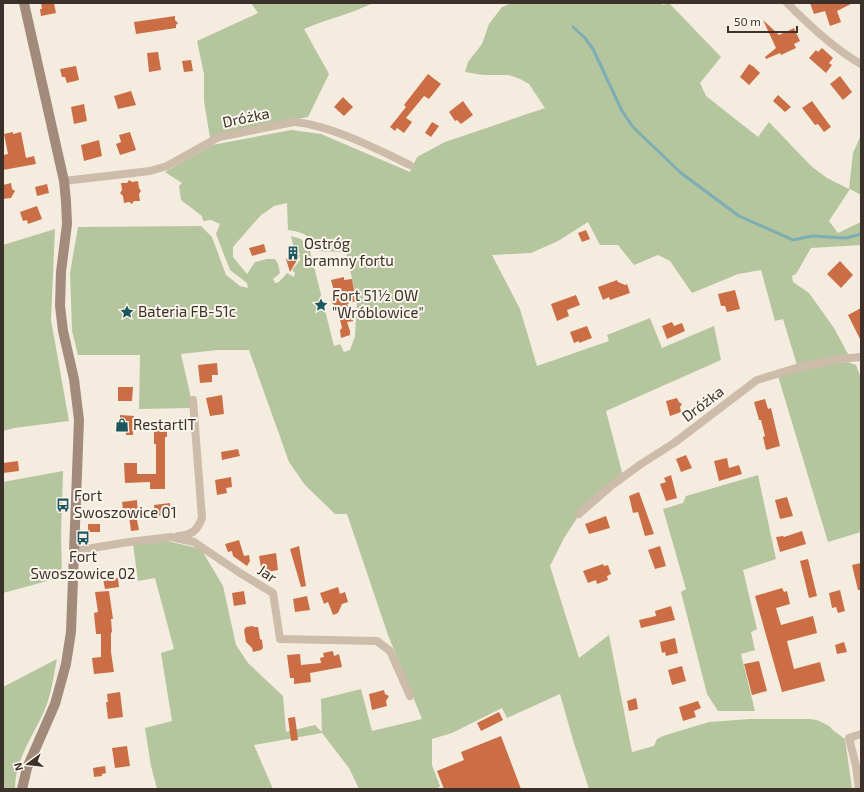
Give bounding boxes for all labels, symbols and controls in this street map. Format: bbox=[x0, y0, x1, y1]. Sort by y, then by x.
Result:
scale bar bbox=[728, 8, 797, 34]
text: 50 m bbox=[734, 14, 761, 28]
street label: Dróżka bbox=[221, 103, 271, 131]
place label: Ostróg bramny fortu bbox=[304, 234, 394, 269]
building icon: Ostróg bramny fortu bbox=[285, 245, 301, 261]
place label: Fort 51½ OW "Wróblowice" bbox=[332, 286, 424, 321]
place icon: Fort 51½ OW "Wróblowice" bbox=[313, 297, 329, 313]
place label: Bateria FB-51c bbox=[138, 302, 236, 320]
place icon: Bateria FB-51c bbox=[119, 304, 135, 320]
street label: Dróżka bbox=[678, 382, 727, 425]
place label: RestartIT bbox=[133, 415, 196, 433]
shop icon: RestartIT bbox=[114, 417, 130, 433]
place label: Fort Swoszowice 01 bbox=[74, 486, 177, 521]
bus stop icon: Fort Swoszowice 01 bbox=[55, 497, 71, 513]
bus stop icon: Fort Swoszowice 02 bbox=[75, 530, 91, 546]
place label: Fort Swoszowice 02 bbox=[30, 547, 136, 582]
street label: Jar bbox=[255, 560, 281, 586]
north arrow bbox=[8, 744, 48, 784]
text: N bbox=[11, 761, 25, 772]

